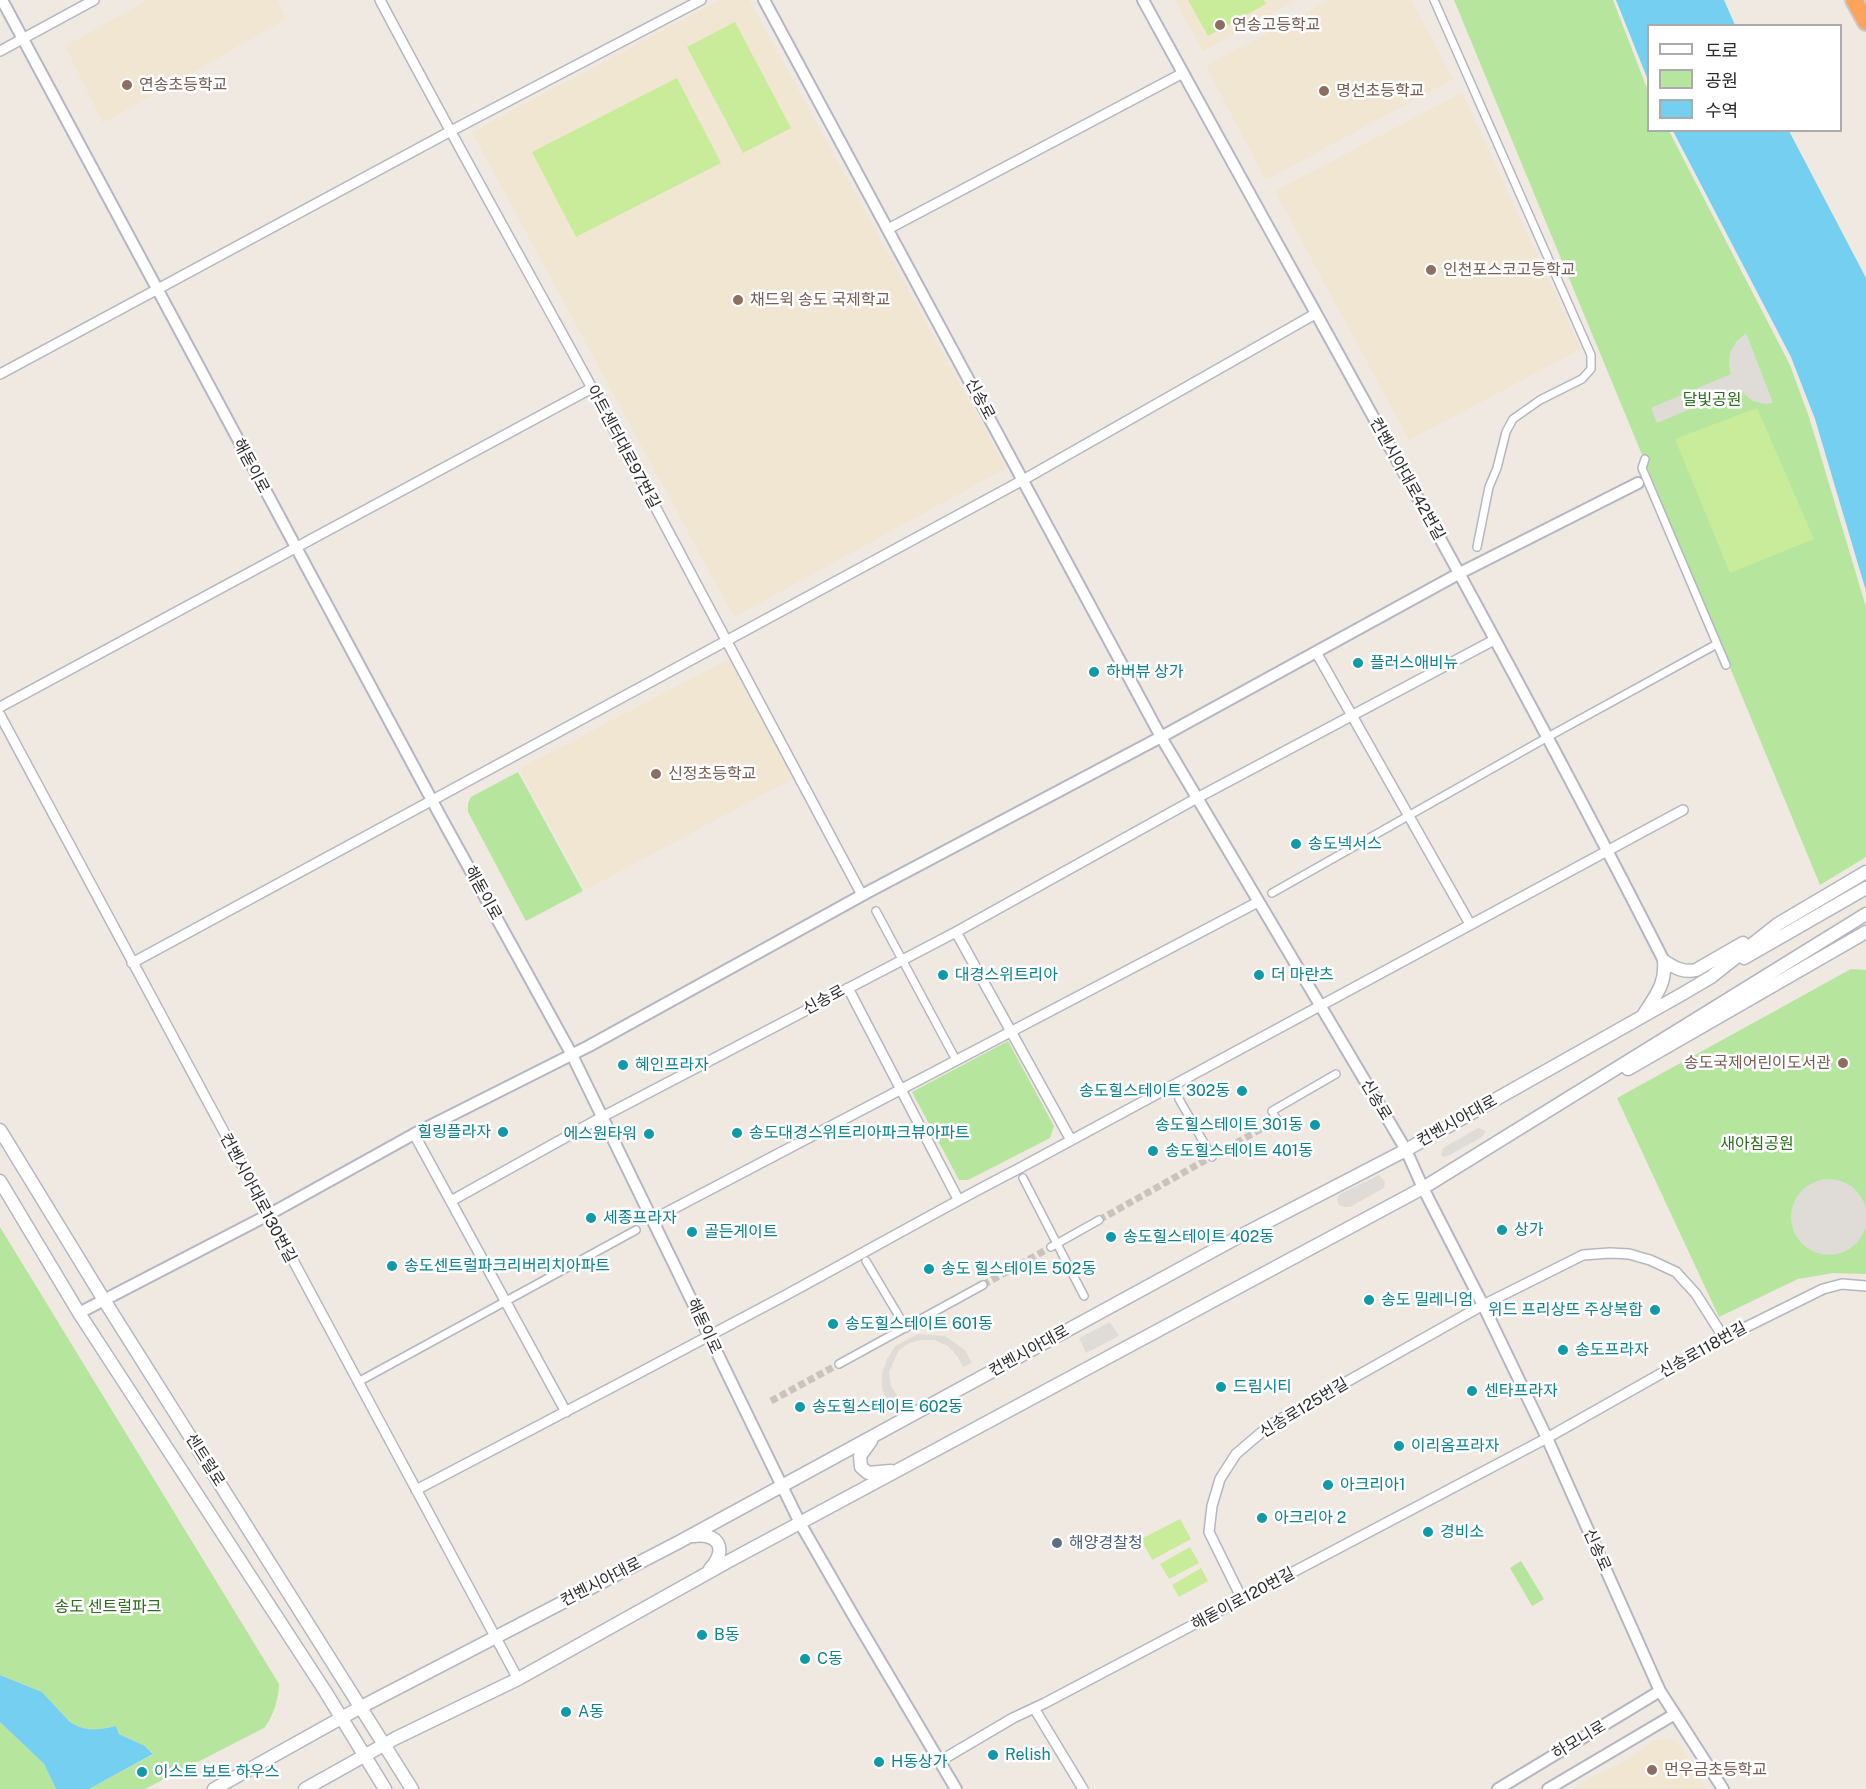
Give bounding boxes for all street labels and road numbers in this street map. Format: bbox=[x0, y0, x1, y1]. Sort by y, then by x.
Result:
street label: 신송로 bbox=[961, 375, 999, 423]
street label: 아트센터대로97번길 bbox=[582, 382, 664, 512]
street label: 컨벤시아대로42번길 bbox=[1365, 414, 1449, 544]
street label: 해돋이로 bbox=[229, 435, 273, 497]
street label: 해돋이로 bbox=[460, 863, 506, 923]
street label: 신송로 bbox=[800, 981, 848, 1019]
street label: 신송로 bbox=[1356, 1076, 1396, 1124]
street label: 컨벤시아대로 bbox=[1414, 1091, 1500, 1151]
street label: 컨벤시아대로130번길 bbox=[216, 1130, 300, 1266]
street label: 해돋이로 bbox=[683, 1295, 725, 1357]
street label: 신송로118번길 bbox=[1656, 1318, 1750, 1382]
street label: 컨벤시아대로 bbox=[986, 1321, 1072, 1381]
street label: 신송로125번길 bbox=[1256, 1374, 1352, 1442]
street label: 센트럴로 bbox=[181, 1430, 229, 1490]
street label: 신송로 bbox=[1579, 1526, 1615, 1574]
street label: 컨벤시아대로 bbox=[557, 1553, 645, 1611]
street label: 해돋이로120번길 bbox=[1188, 1564, 1298, 1634]
street label: 하모니로 bbox=[1549, 1717, 1609, 1763]

